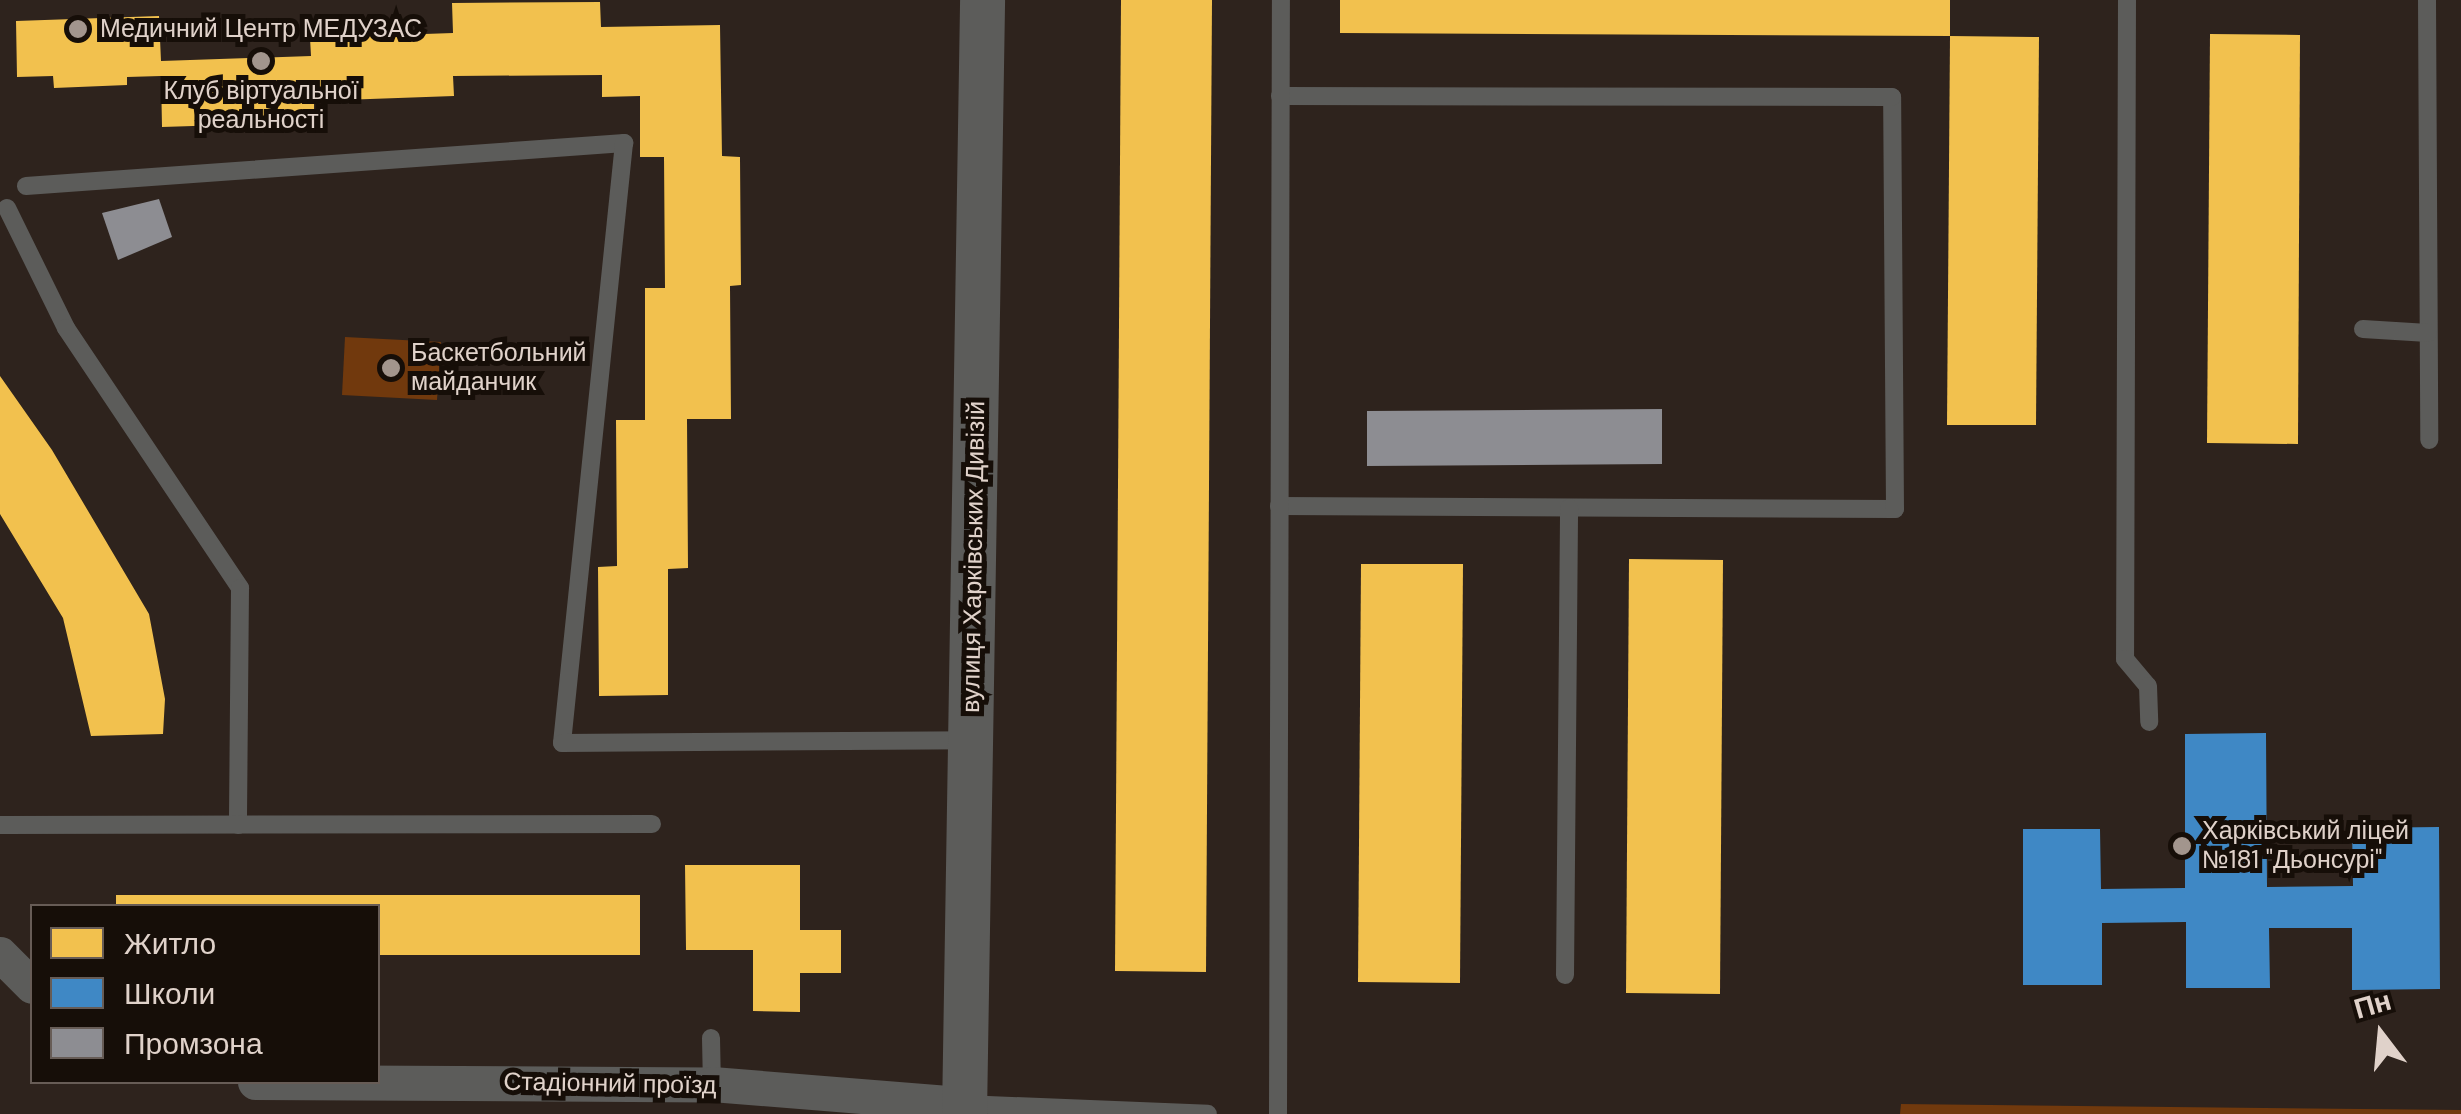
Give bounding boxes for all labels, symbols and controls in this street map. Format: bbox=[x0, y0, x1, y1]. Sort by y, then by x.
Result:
place label: Медичний Центр МЕДУЗАС bbox=[100, 14, 422, 44]
marker: Медичний Центр МЕДУЗАС bbox=[65, 16, 91, 42]
marker: Клуб віртуальної реальності bbox=[250, 50, 272, 72]
place label: Клуб віртуальної реальності bbox=[163, 77, 359, 136]
place label: Баскетбольний майданчик bbox=[411, 339, 587, 398]
marker: Баскетбольний майданчик bbox=[380, 357, 402, 379]
street label: вулиця Харківських Дивізій bbox=[956, 401, 992, 713]
place label: Харківський ліцей №181 "Дьонсурі" bbox=[2202, 817, 2409, 876]
marker: Харківський ліцей №181 "Дьонсурі" bbox=[2171, 835, 2193, 857]
legend bbox=[30, 904, 380, 1084]
text: Житло bbox=[124, 924, 216, 963]
text: Школи bbox=[124, 974, 215, 1013]
text: Пн bbox=[2350, 982, 2395, 1028]
north arrow bbox=[2331, 984, 2431, 1084]
text: Промзона bbox=[124, 1024, 263, 1063]
street label: Стадіонний проїзд bbox=[503, 1067, 717, 1101]

